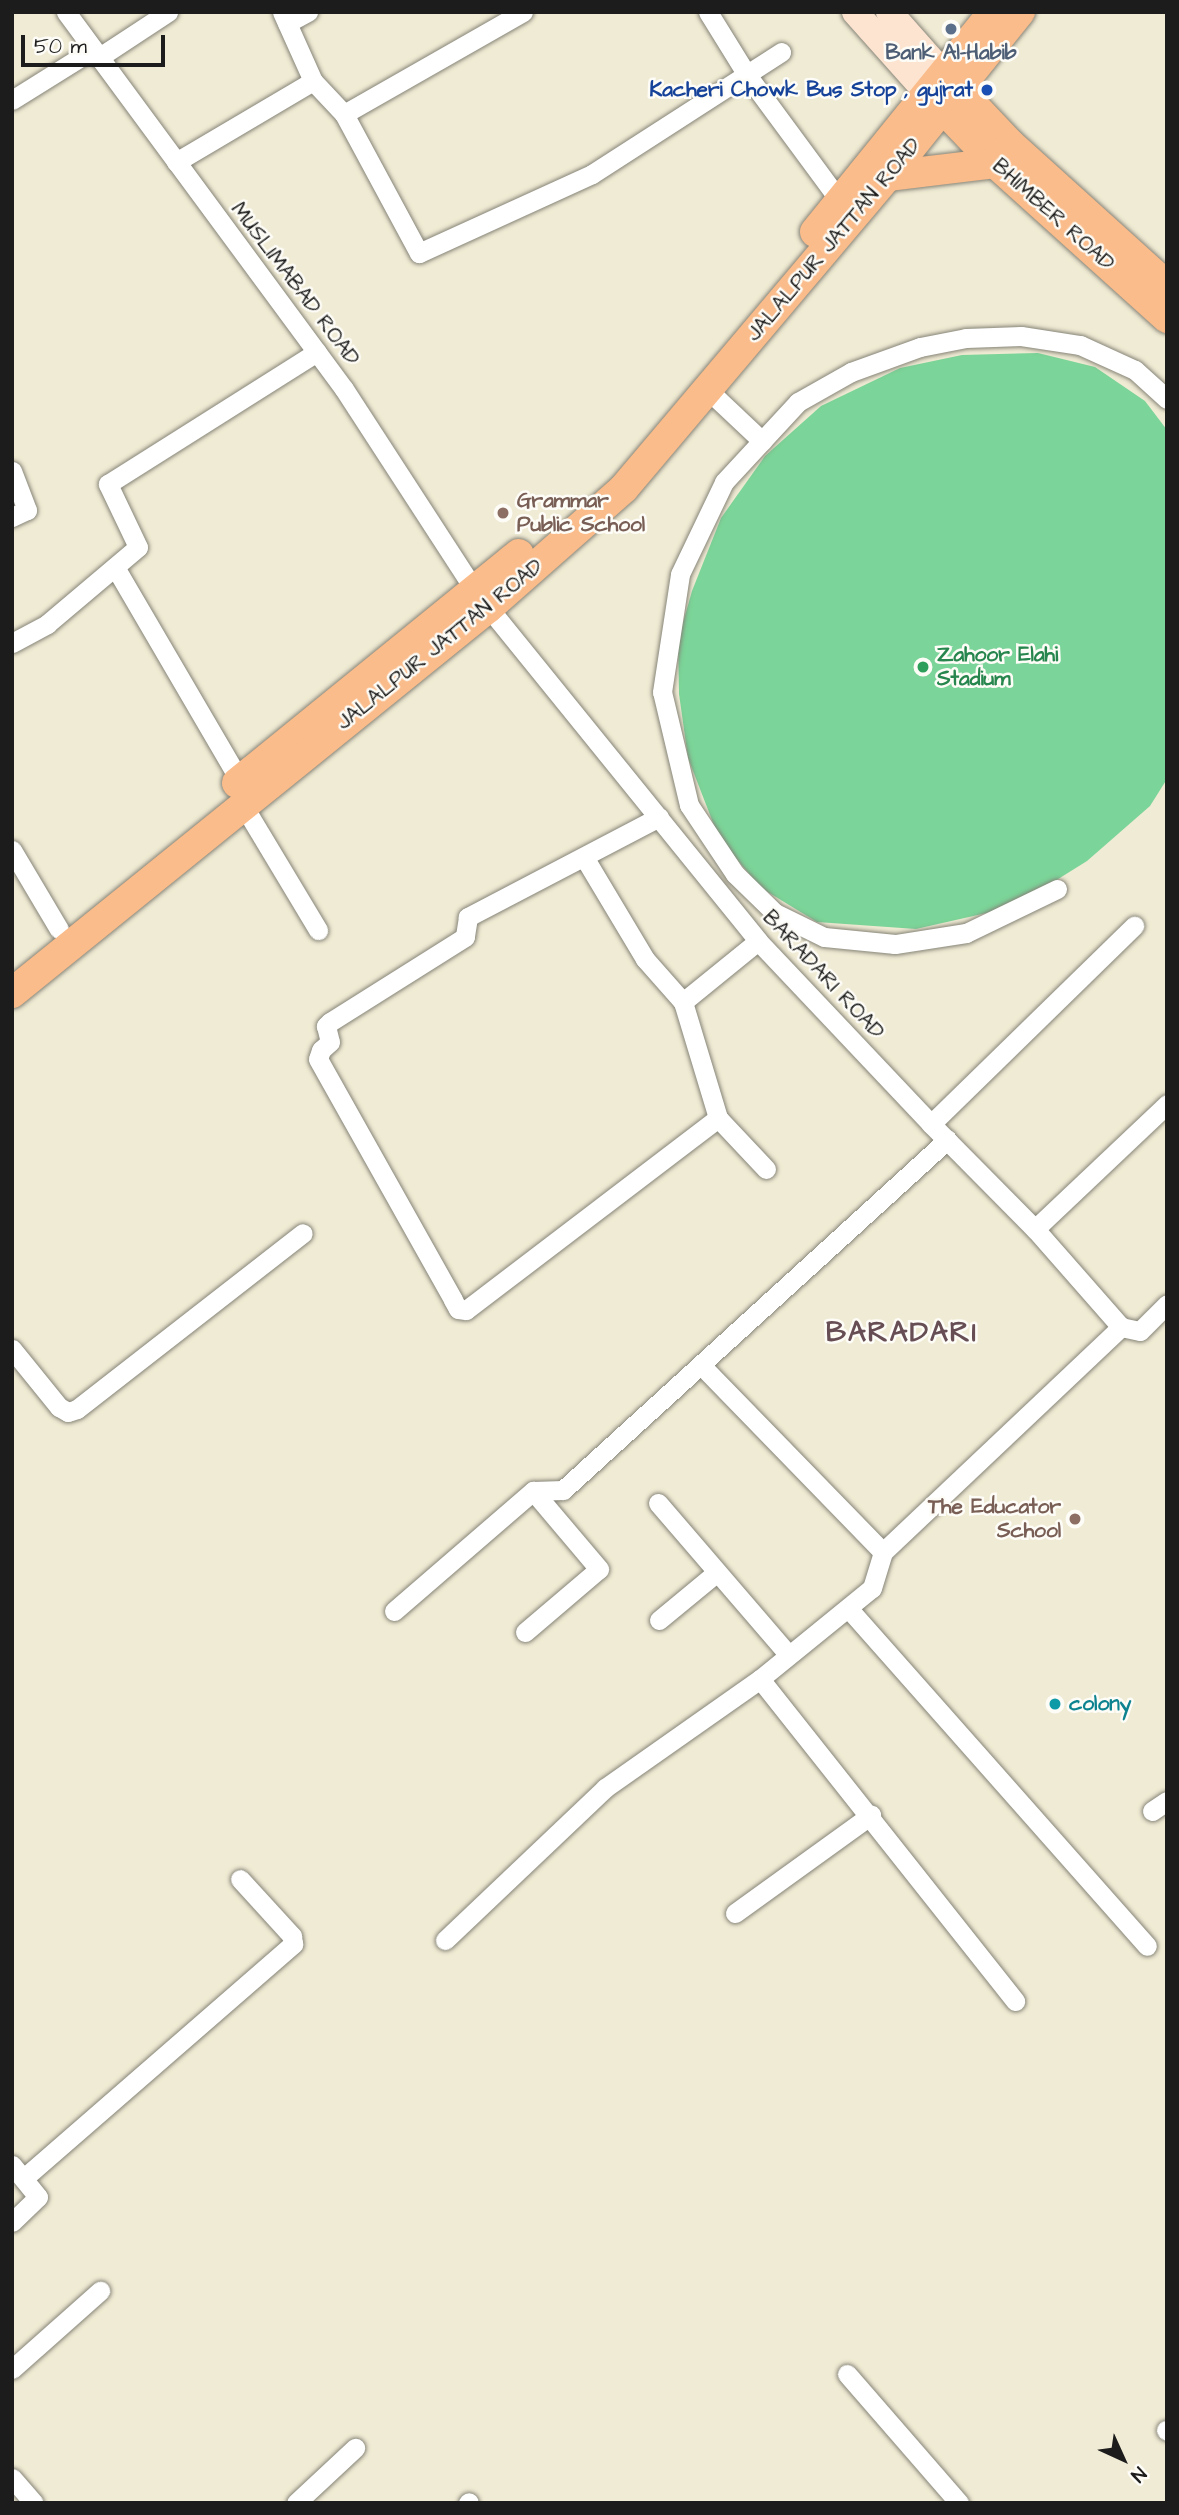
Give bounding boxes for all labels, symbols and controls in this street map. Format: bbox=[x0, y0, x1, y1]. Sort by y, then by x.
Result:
scale bar bbox=[24, 21, 168, 65]
marker: Bank Al-Habib bbox=[943, 21, 959, 37]
text: 50 m bbox=[34, 32, 87, 61]
place label: Bank Al-Habib bbox=[886, 40, 1016, 66]
place label: Kacheri Chowk Bus Stop , gujrat bbox=[649, 77, 973, 103]
marker: Kacheri Chowk Bus Stop , gujrat bbox=[979, 82, 995, 98]
street label: JALALPUR JATTAN ROAD bbox=[742, 133, 926, 347]
street label: BHIMBER ROAD bbox=[987, 154, 1119, 276]
street label: MUSLIMABAD ROAD bbox=[225, 197, 365, 371]
place label: Grammar Public School bbox=[517, 488, 645, 538]
marker: Grammar Public School bbox=[495, 505, 511, 521]
street label: JALALPUR JATTAN ROAD bbox=[332, 554, 548, 736]
place label: Zahoor Elahi Stadium bbox=[937, 642, 1058, 692]
marker: Zahoor Elahi Stadium bbox=[915, 659, 931, 675]
street label: BARADARI ROAD bbox=[757, 906, 889, 1044]
district label: BARADARI bbox=[827, 1316, 977, 1350]
place label: The Educator School bbox=[928, 1494, 1061, 1544]
marker: The Educator School bbox=[1067, 1511, 1083, 1527]
place label: colony bbox=[1069, 1691, 1131, 1717]
marker: colony bbox=[1047, 1696, 1063, 1712]
north arrow bbox=[1088, 2424, 1158, 2494]
text: N bbox=[1124, 2460, 1152, 2488]

